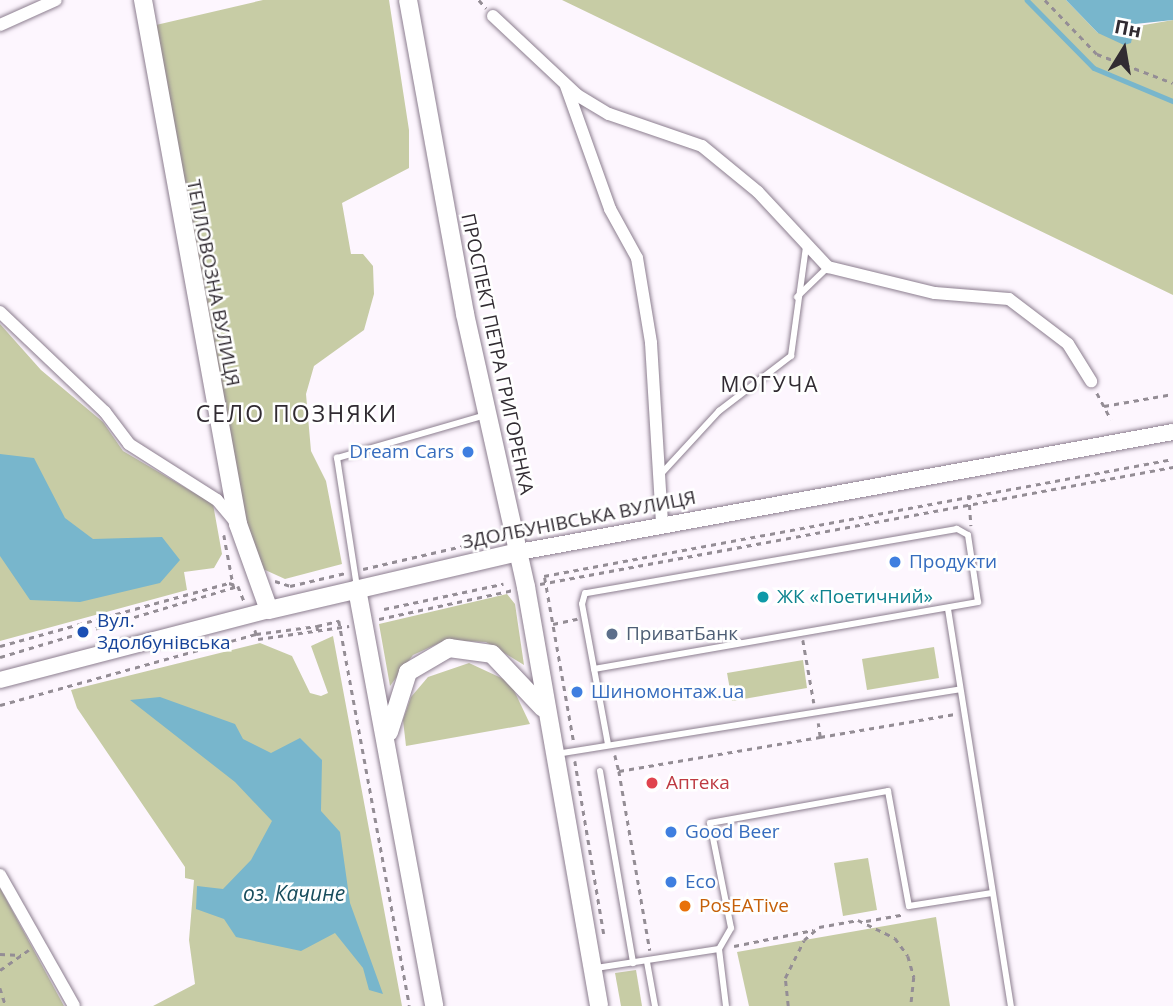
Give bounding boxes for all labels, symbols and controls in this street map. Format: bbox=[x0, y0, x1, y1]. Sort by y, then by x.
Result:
text: Пн bbox=[1112, 13, 1144, 44]
north arrow bbox=[1089, 14, 1159, 84]
street label: ТЕПЛОВОЗНА ВУЛИЦЯ bbox=[182, 178, 244, 388]
street label: ПРОСПЕКТ ПЕТРА ГРИГОРЕНКА bbox=[456, 211, 538, 497]
district label: МОГУЧА bbox=[721, 371, 819, 397]
district label: СЕЛО ПОЗНЯКИ bbox=[197, 399, 397, 427]
place label: Dream Cars bbox=[349, 441, 454, 463]
marker: Dream Cars bbox=[460, 444, 476, 460]
street label: ЗДОЛБУНІВСЬКА ВУЛИЦЯ bbox=[460, 486, 698, 554]
place label: Продукти bbox=[909, 551, 997, 573]
marker: Продукти bbox=[887, 554, 903, 570]
place label: ЖК «Поетичний» bbox=[777, 586, 933, 608]
marker: ЖК «Поетичний» bbox=[755, 589, 771, 605]
place label: Вул. Здолбунівська bbox=[97, 610, 231, 654]
place label: ПриватБанк bbox=[626, 623, 738, 645]
marker: Вул. Здолбунівська bbox=[75, 624, 91, 640]
marker: ПриватБанк bbox=[604, 626, 620, 642]
place label: Шиномонтаж.ua bbox=[591, 681, 744, 703]
marker: Шиномонтаж.ua bbox=[569, 684, 585, 700]
place label: Аптека bbox=[666, 772, 730, 794]
marker: Аптека bbox=[644, 775, 660, 791]
place label: Good Beer bbox=[685, 821, 780, 843]
marker: Good Beer bbox=[663, 824, 679, 840]
place label: Eco bbox=[685, 871, 716, 893]
marker: Eco bbox=[663, 874, 679, 890]
water label: оз. Качине bbox=[243, 880, 345, 906]
place label: PosEATive bbox=[699, 895, 789, 917]
marker: PosEATive bbox=[677, 898, 693, 914]

